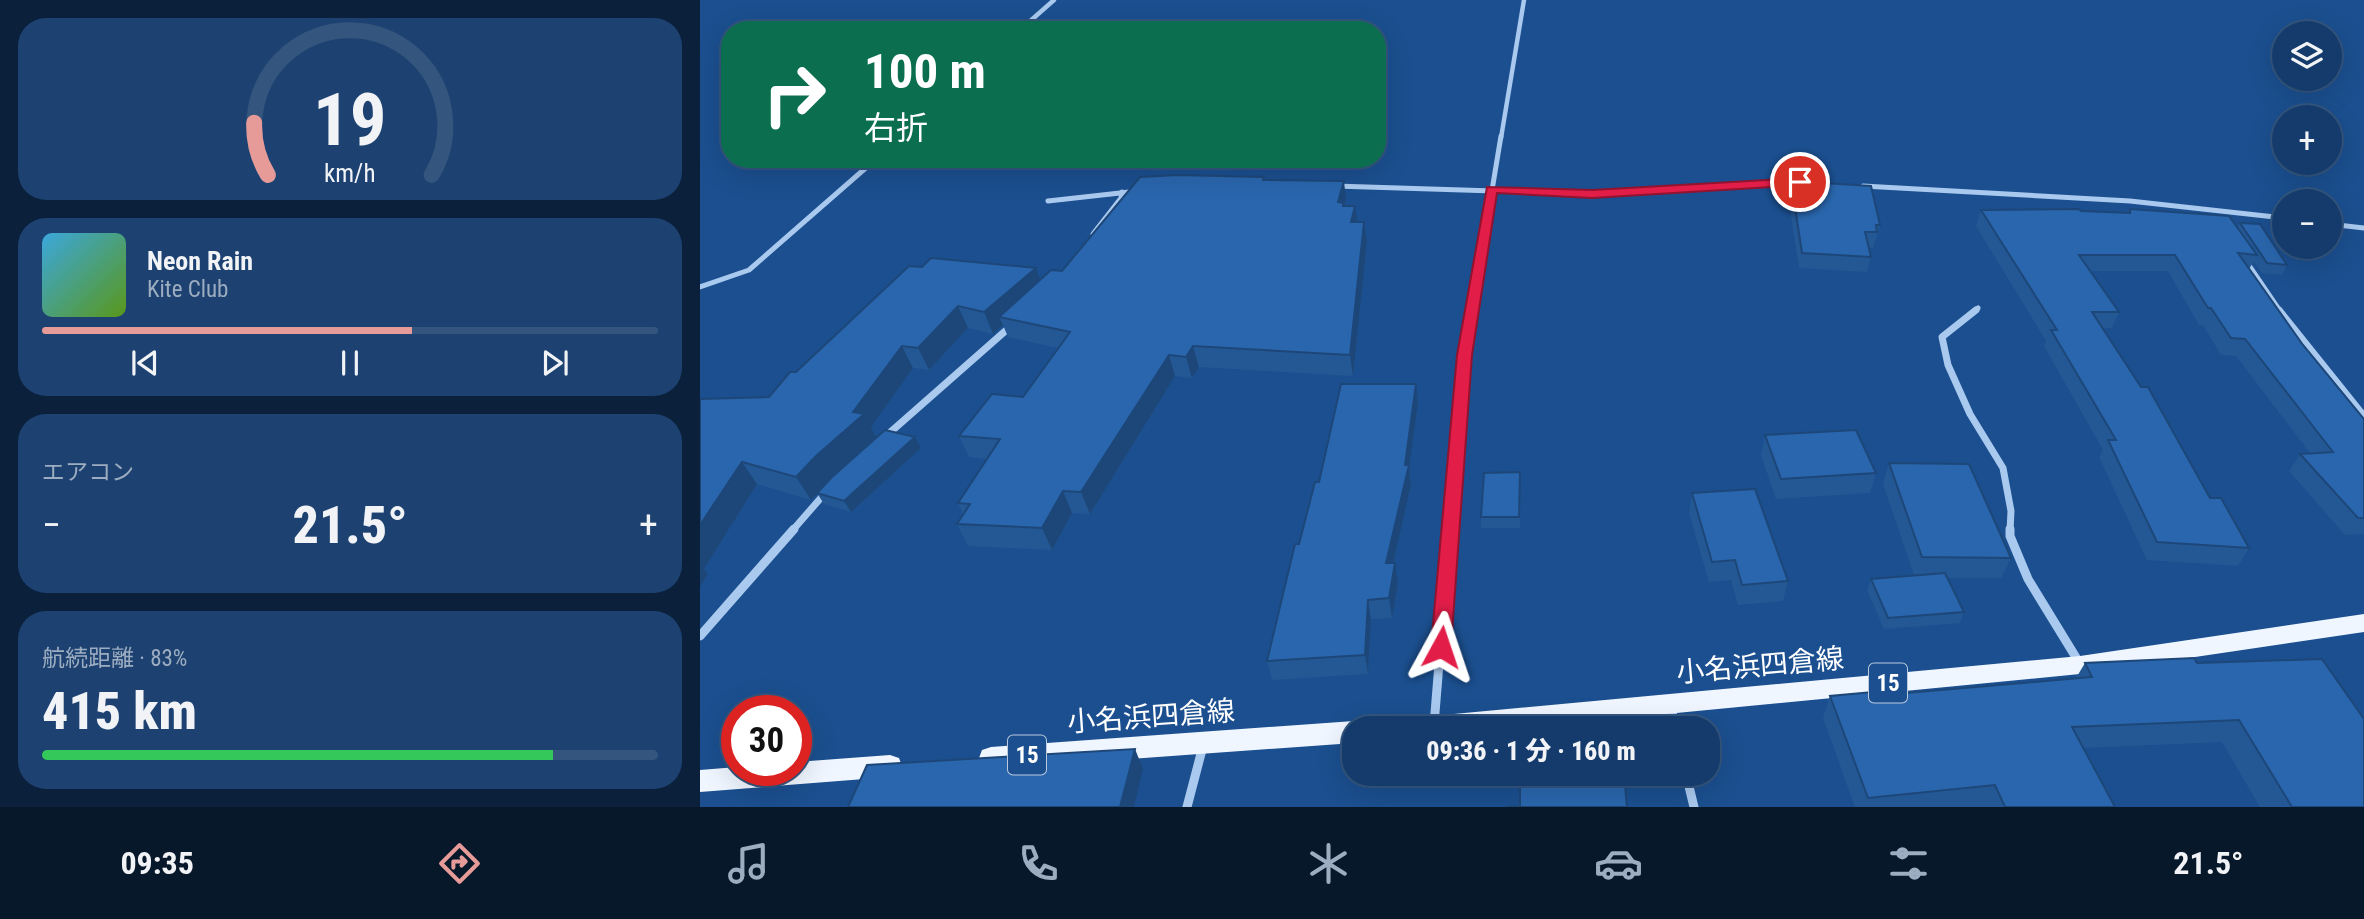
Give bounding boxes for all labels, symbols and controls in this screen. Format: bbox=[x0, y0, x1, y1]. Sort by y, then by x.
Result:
map controls bbox=[2272, 21, 2342, 259]
button: layers bbox=[2272, 21, 2342, 91]
text: 100 m bbox=[864, 43, 986, 100]
icon: right bbox=[749, 49, 840, 140]
text: 19 bbox=[313, 77, 387, 163]
button: + bbox=[2272, 105, 2342, 175]
text: 右折 bbox=[864, 109, 928, 147]
pin bbox=[1770, 152, 1830, 212]
text: km/h bbox=[324, 159, 376, 188]
icon: arrive bbox=[1781, 163, 1819, 201]
button: − bbox=[2272, 189, 2342, 259]
text: Neon Rain bbox=[147, 246, 253, 276]
text: Kite Club bbox=[147, 276, 228, 303]
icon: previous bbox=[126, 344, 164, 382]
icon: pause bbox=[331, 344, 369, 382]
icon: next bbox=[536, 344, 574, 382]
text: エアコン bbox=[42, 459, 134, 486]
text: 21.5° bbox=[292, 495, 408, 556]
text: − bbox=[42, 503, 61, 547]
text: + bbox=[639, 503, 658, 547]
position arrow bbox=[1404, 610, 1478, 684]
street label: 小名浜四倉線 bbox=[1675, 642, 1845, 689]
text: 航続距離 · 83% bbox=[42, 645, 187, 672]
road number: 15 bbox=[1869, 664, 1907, 702]
text: 415 km bbox=[42, 681, 197, 742]
street label: 小名浜四倉線 bbox=[1066, 694, 1236, 739]
speed limit sign: 30 bbox=[721, 695, 812, 786]
road number: 15 bbox=[1008, 736, 1046, 775]
text: 09:36 · 1 分 · 160 m bbox=[1426, 736, 1636, 766]
icon: directions bbox=[435, 839, 484, 888]
icon: music bbox=[724, 839, 773, 888]
icon: phone bbox=[1014, 839, 1063, 888]
icon: climate bbox=[1304, 839, 1353, 888]
icon: car bbox=[1594, 839, 1643, 888]
icon: filters bbox=[1884, 839, 1933, 888]
text: 09:35 bbox=[120, 844, 194, 882]
text: 21.5° bbox=[2173, 844, 2244, 882]

